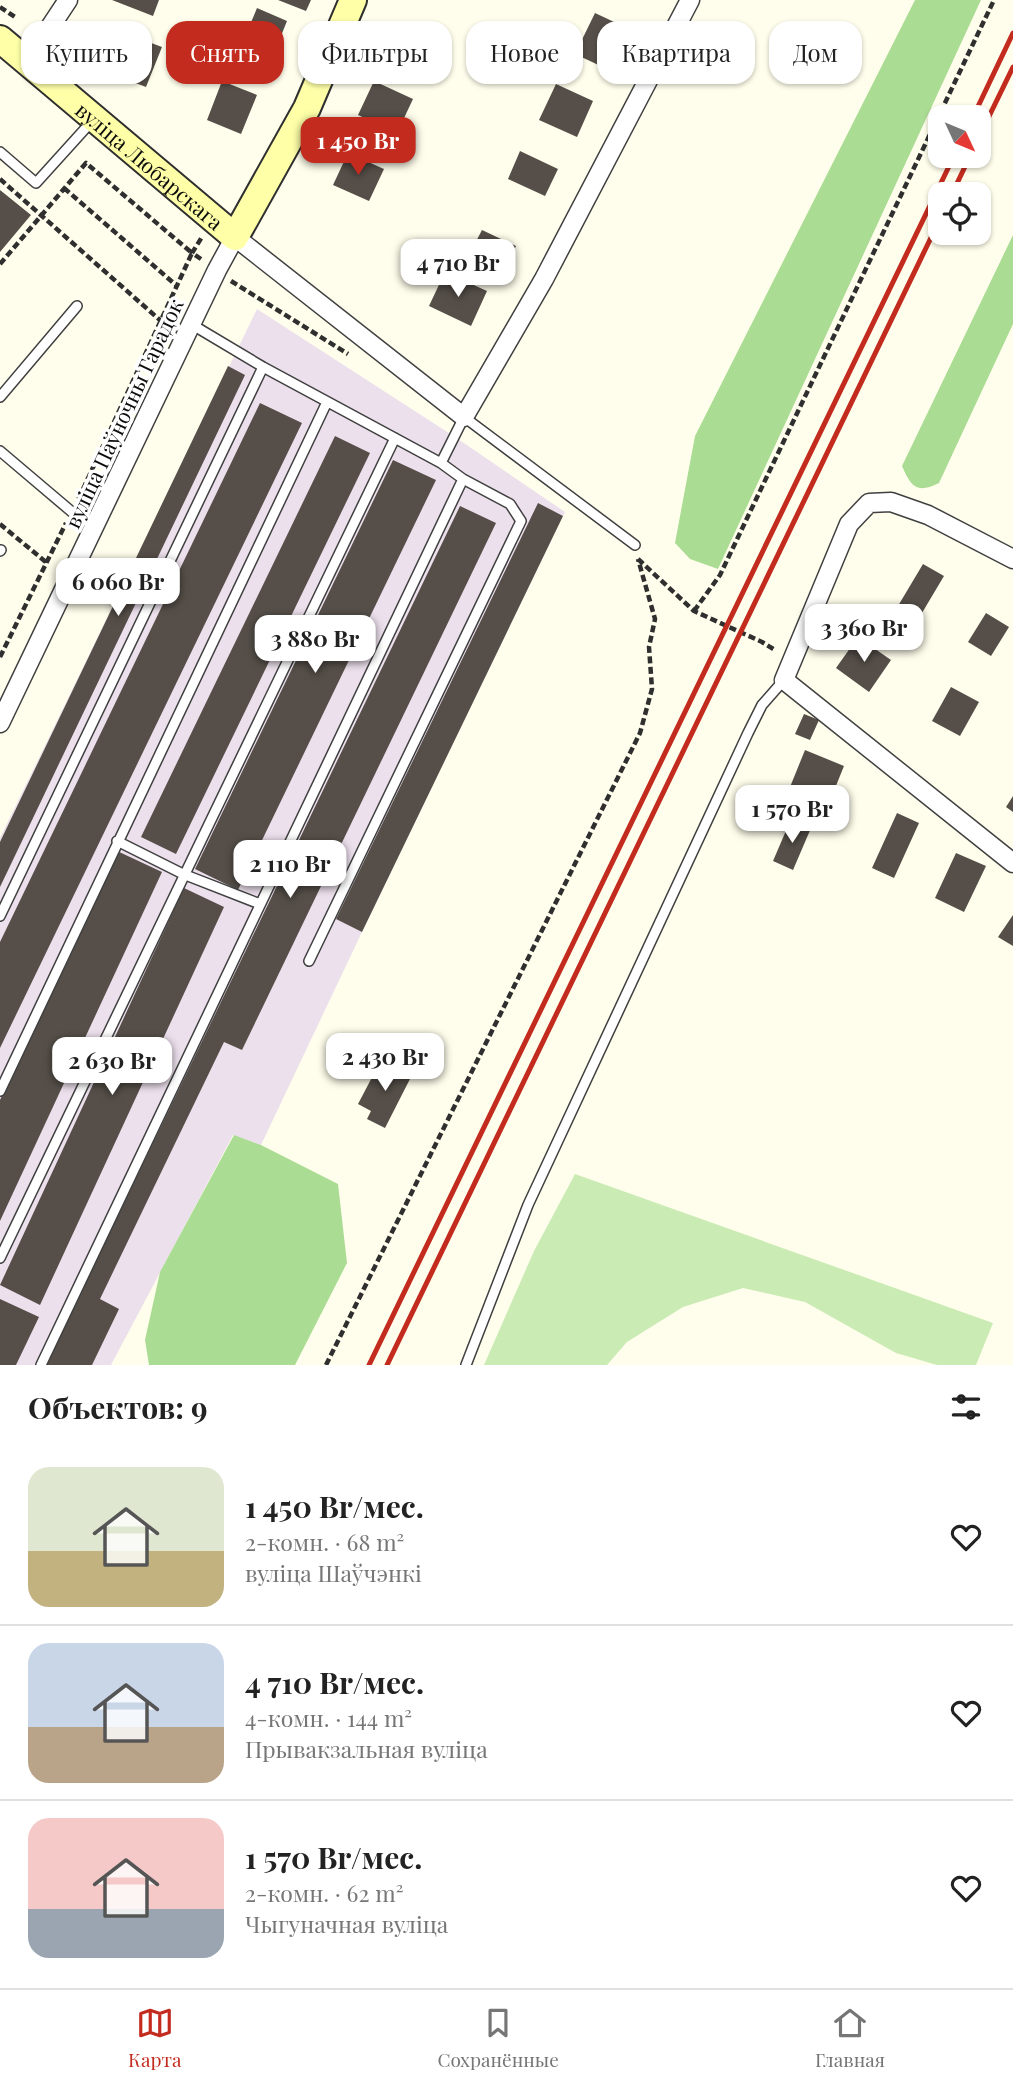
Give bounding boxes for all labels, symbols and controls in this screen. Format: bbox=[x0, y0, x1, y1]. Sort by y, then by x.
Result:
chip: Купить bbox=[21, 21, 152, 84]
chip: Снять bbox=[166, 21, 284, 84]
chip: Фильтры bbox=[298, 21, 452, 84]
chip: Новое bbox=[466, 21, 583, 84]
chip: Квартира bbox=[597, 21, 755, 84]
chip: Дом bbox=[769, 21, 862, 84]
street label: вуліца Любарскага bbox=[70, 95, 230, 236]
north arrow bbox=[928, 105, 990, 168]
map controls bbox=[928, 105, 991, 245]
pin: 1 450 Br bbox=[286, 118, 430, 177]
text: 1 450 Br bbox=[317, 124, 399, 155]
button: locate bbox=[928, 182, 991, 245]
pin: 4 710 Br bbox=[386, 240, 530, 299]
text: 4 710 Br bbox=[417, 246, 499, 277]
street label: вуліца Паўночны Гарадок bbox=[57, 294, 189, 532]
pin: 6 060 Br bbox=[46, 558, 190, 618]
text: 6 060 Br bbox=[72, 565, 164, 596]
pin: 3 360 Br bbox=[792, 604, 936, 664]
text: 3 360 Br bbox=[821, 611, 907, 642]
pin: 3 880 Br bbox=[243, 616, 387, 675]
text: 3 880 Br bbox=[271, 622, 359, 653]
pin: 1 570 Br bbox=[720, 786, 864, 845]
text: 1 570 Br bbox=[751, 792, 833, 823]
pin: 2 110 Br bbox=[218, 841, 362, 900]
text: 2 110 Br bbox=[249, 847, 331, 878]
pin: 2 430 Br bbox=[313, 1034, 457, 1093]
pin: 2 630 Br bbox=[40, 1038, 184, 1097]
text: 2 430 Br bbox=[342, 1040, 428, 1071]
text: 2 630 Br bbox=[68, 1044, 156, 1075]
text: Объектов: 9 bbox=[28, 1387, 208, 1427]
icon: filters bbox=[947, 1388, 985, 1426]
text: 1 450 Br/мес. bbox=[245, 1486, 424, 1526]
icon: home bbox=[84, 1495, 168, 1579]
icon: heart bbox=[947, 1518, 985, 1556]
text: 2-комн. · 68 m² bbox=[245, 1526, 404, 1557]
text: вуліца Шаўчэнкі bbox=[245, 1557, 422, 1588]
text: 4 710 Br/мес. bbox=[245, 1662, 424, 1702]
icon: home bbox=[84, 1671, 168, 1755]
icon: heart bbox=[947, 1694, 985, 1732]
text: 4-комн. · 144 m² bbox=[245, 1702, 412, 1733]
text: Прывакзальная вуліца bbox=[245, 1733, 488, 1764]
text: 1 570 Br/мес. bbox=[245, 1837, 422, 1877]
icon: home bbox=[84, 1846, 168, 1930]
icon: heart bbox=[947, 1869, 985, 1907]
text: 2-комн. · 62 m² bbox=[245, 1877, 403, 1908]
text: Чыгуначная вуліца bbox=[245, 1908, 448, 1939]
tab: Карта bbox=[128, 2004, 181, 2072]
tab: Сохранённые bbox=[437, 2004, 559, 2072]
tab: Главная bbox=[815, 2004, 885, 2072]

